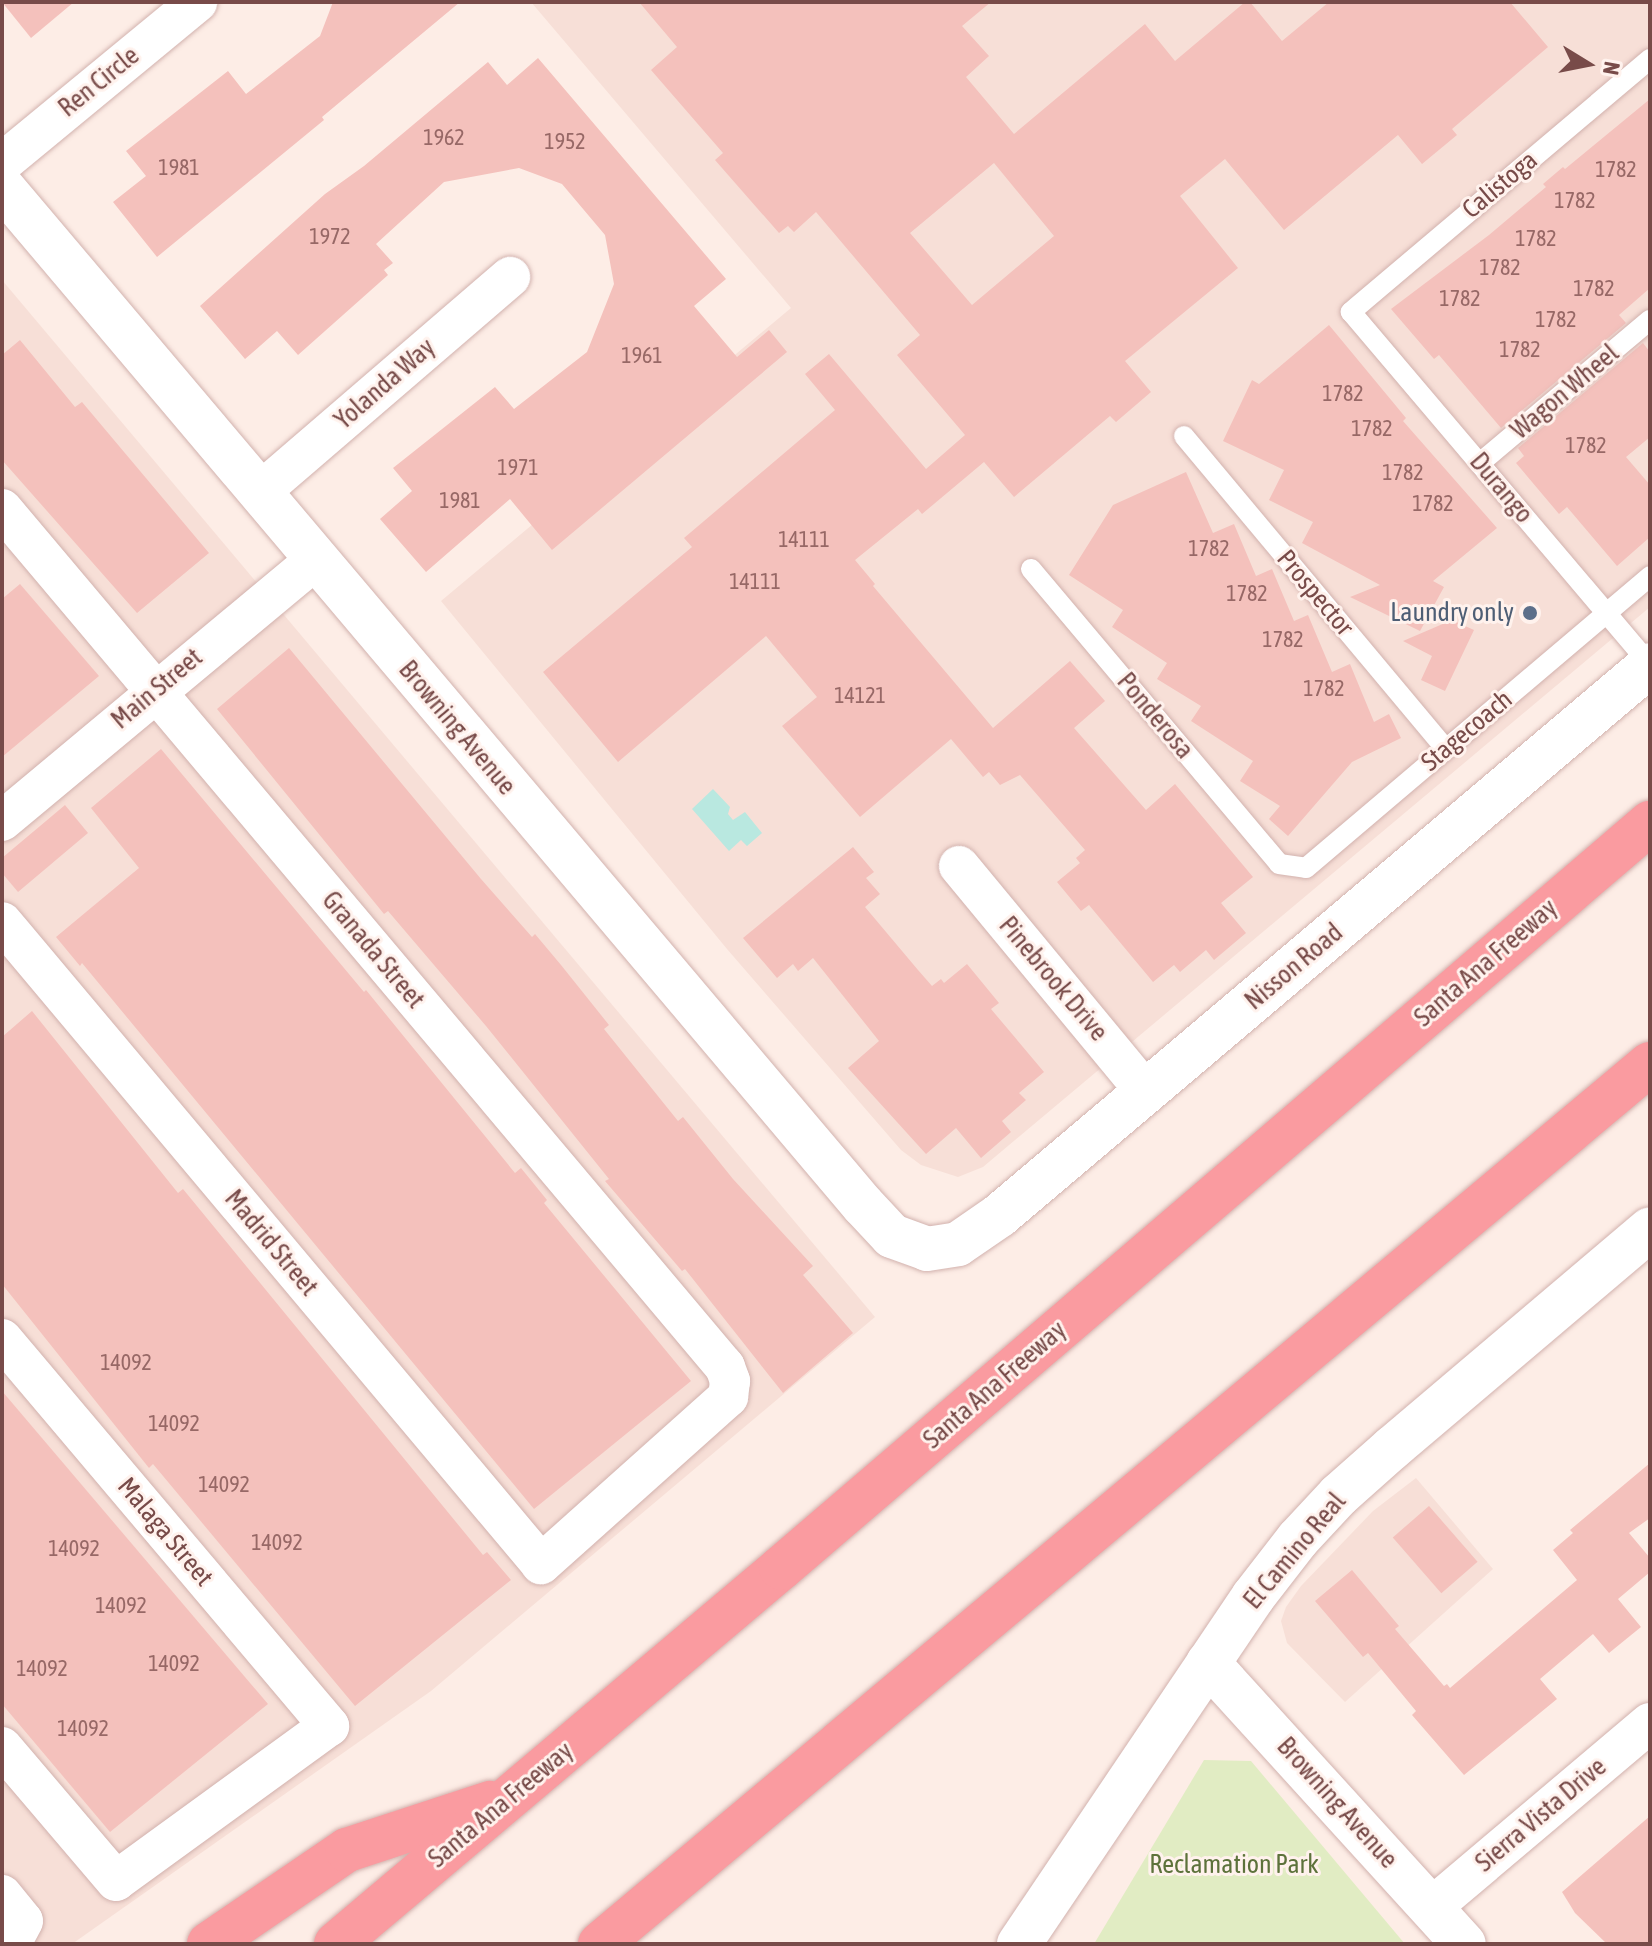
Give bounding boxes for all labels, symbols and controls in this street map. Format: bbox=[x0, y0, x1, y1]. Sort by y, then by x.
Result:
north arrow bbox=[1548, 24, 1628, 104]
street label: Ren Circle bbox=[53, 40, 145, 124]
text: N bbox=[1598, 60, 1626, 77]
house number: 1962 bbox=[423, 125, 465, 151]
house number: 1952 bbox=[544, 129, 586, 155]
street label: Calistoga bbox=[1456, 145, 1544, 225]
house number: 1981 bbox=[158, 155, 200, 181]
house number: 1782 bbox=[1595, 157, 1637, 183]
house number: 1782 bbox=[1554, 188, 1596, 214]
house number: 1972 bbox=[309, 224, 351, 250]
house number: 1782 bbox=[1515, 226, 1557, 252]
house number: 1782 bbox=[1479, 255, 1521, 281]
house number: 1782 bbox=[1573, 276, 1615, 302]
house number: 1782 bbox=[1439, 286, 1481, 312]
house number: 1782 bbox=[1535, 307, 1577, 333]
street label: Yolanda Way bbox=[328, 332, 442, 436]
house number: 1782 bbox=[1499, 337, 1541, 363]
street label: Wagon Wheel bbox=[1505, 338, 1625, 446]
house number: 1961 bbox=[621, 343, 663, 369]
house number: 1782 bbox=[1322, 381, 1364, 407]
house number: 1782 bbox=[1351, 416, 1393, 442]
house number: 1782 bbox=[1565, 433, 1607, 459]
street label: Durango bbox=[1463, 447, 1539, 529]
house number: 1971 bbox=[497, 455, 539, 481]
house number: 1782 bbox=[1382, 460, 1424, 486]
house number: 1981 bbox=[439, 488, 481, 514]
house number: 1782 bbox=[1412, 491, 1454, 517]
house number: 14111 bbox=[778, 527, 830, 553]
house number: 1782 bbox=[1188, 536, 1230, 562]
street label: Prospector bbox=[1270, 544, 1360, 642]
house number: 14111 bbox=[729, 569, 781, 595]
house number: 1782 bbox=[1226, 581, 1268, 607]
place label: Laundry only bbox=[1390, 597, 1514, 629]
marker: Laundry only bbox=[1521, 604, 1539, 622]
house number: 1782 bbox=[1262, 627, 1304, 653]
street label: Main Street bbox=[105, 642, 209, 736]
street label: Browning Avenue bbox=[392, 655, 522, 801]
street label: Ponderosa bbox=[1110, 667, 1200, 765]
house number: 1782 bbox=[1303, 676, 1345, 702]
house number: 14121 bbox=[834, 683, 886, 709]
street label: Stagecoach bbox=[1415, 684, 1519, 778]
street label: Granada Street bbox=[315, 885, 431, 1015]
street label: Santa Ana Freeway bbox=[1408, 893, 1564, 1033]
street label: Pinebrook Drive bbox=[992, 911, 1114, 1047]
street label: Nisson Road bbox=[1239, 917, 1349, 1017]
street label: Madrid Street bbox=[218, 1184, 324, 1302]
street label: Santa Ana Freeway bbox=[917, 1315, 1073, 1455]
house number: 14092 bbox=[100, 1350, 152, 1376]
house number: 14092 bbox=[148, 1411, 200, 1437]
street label: Malaga Street bbox=[111, 1471, 219, 1593]
house number: 14092 bbox=[198, 1472, 250, 1498]
street label: El Camino Real bbox=[1237, 1487, 1353, 1615]
house number: 14092 bbox=[251, 1530, 303, 1556]
house number: 14092 bbox=[48, 1536, 100, 1562]
house number: 14092 bbox=[95, 1593, 147, 1619]
house number: 14092 bbox=[148, 1651, 200, 1677]
house number: 14092 bbox=[16, 1656, 68, 1682]
house number: 14092 bbox=[57, 1716, 109, 1742]
street label: Browning Avenue bbox=[1270, 1731, 1404, 1875]
street label: Santa Ana Freeway bbox=[423, 1736, 579, 1874]
street label: Sierra Vista Drive bbox=[1469, 1751, 1613, 1879]
park label: Reclamation Park bbox=[1149, 1849, 1319, 1881]

